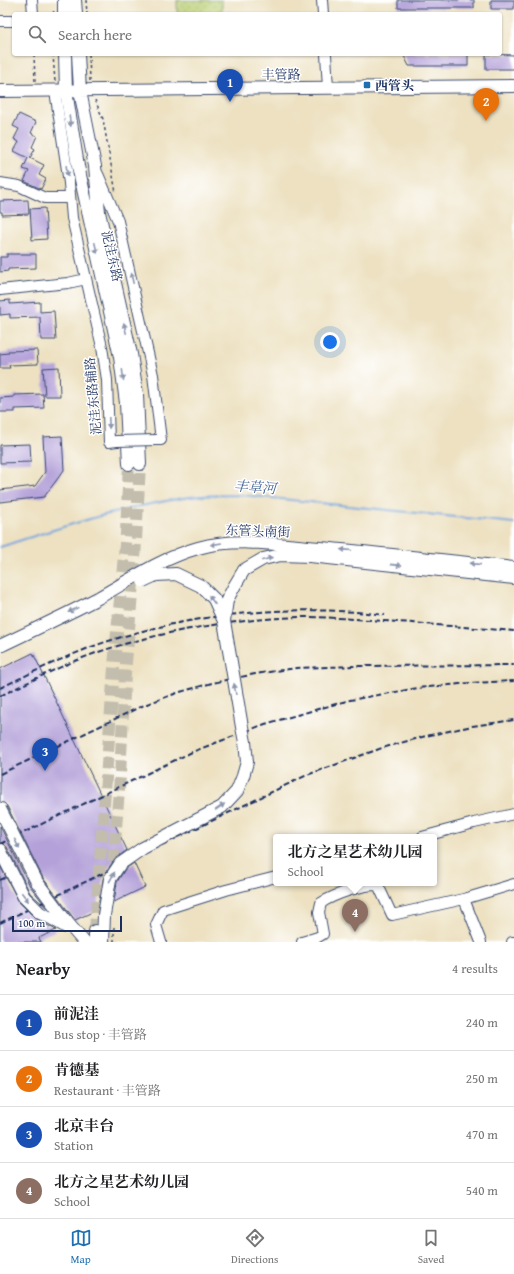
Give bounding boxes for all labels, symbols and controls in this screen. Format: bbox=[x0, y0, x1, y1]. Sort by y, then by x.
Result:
search box bbox=[12, 12, 502, 56]
icon: search bbox=[26, 23, 48, 45]
text: Search here bbox=[58, 24, 132, 45]
street label: 丰管路 bbox=[261, 65, 301, 84]
pin: 1 bbox=[217, 69, 243, 102]
place label: 西管头 bbox=[375, 76, 414, 95]
marker: 西管头 bbox=[362, 80, 372, 90]
pin: 2 bbox=[473, 88, 499, 121]
one-way arrow bbox=[67, 115, 73, 127]
one-way arrow bbox=[64, 165, 70, 177]
street label: 泥洼东路 bbox=[97, 229, 127, 283]
one-way arrow bbox=[94, 242, 100, 254]
one-way arrow bbox=[128, 272, 134, 284]
one-way arrow bbox=[122, 322, 128, 334]
your location bbox=[320, 332, 340, 352]
street label: 泥洼东路辅路 bbox=[80, 356, 106, 436]
one-way arrow bbox=[120, 369, 126, 381]
one-way arrow bbox=[105, 417, 112, 429]
water label: 丰草河 bbox=[233, 476, 280, 499]
street label: 东管头南街 bbox=[225, 520, 291, 542]
one-way arrow bbox=[210, 541, 222, 547]
one-way arrow bbox=[340, 547, 352, 554]
one-way arrow bbox=[261, 556, 273, 562]
one-way arrow bbox=[469, 560, 481, 567]
one-way arrow bbox=[390, 562, 402, 569]
one-way arrow bbox=[209, 594, 216, 605]
one-way arrow bbox=[68, 607, 79, 613]
one-way arrow bbox=[232, 683, 238, 695]
pin: 3 bbox=[32, 738, 58, 771]
one-way arrow bbox=[214, 803, 225, 811]
popup bbox=[273, 834, 437, 886]
one-way arrow bbox=[14, 838, 21, 850]
text: 北方之星艺术幼儿园 bbox=[287, 841, 423, 862]
text: School bbox=[287, 862, 324, 881]
one-way arrow bbox=[109, 871, 116, 883]
one-way arrow bbox=[21, 891, 29, 902]
pin: 4 bbox=[342, 899, 368, 932]
scale bar bbox=[12, 914, 122, 933]
text: 100 m bbox=[18, 915, 45, 931]
text: Nearby bbox=[16, 956, 70, 981]
text: 4 results bbox=[452, 959, 498, 978]
text: 前泥洼 bbox=[54, 1003, 99, 1024]
text: 1 bbox=[26, 1013, 32, 1032]
text: 240 m bbox=[466, 1013, 498, 1032]
text: Bus stop · 丰管路 bbox=[54, 1025, 147, 1044]
text: 肯德基 bbox=[54, 1059, 99, 1080]
text: 2 bbox=[26, 1069, 32, 1088]
text: 250 m bbox=[466, 1069, 498, 1088]
text: Restaurant · 丰管路 bbox=[54, 1081, 161, 1100]
text: 北京丰台 bbox=[54, 1115, 114, 1136]
text: 3 bbox=[26, 1125, 32, 1144]
text: 470 m bbox=[466, 1125, 498, 1144]
text: Station bbox=[54, 1136, 93, 1155]
text: 北方之星艺术幼儿园 bbox=[54, 1171, 189, 1192]
text: 4 bbox=[26, 1181, 32, 1200]
text: 540 m bbox=[466, 1181, 498, 1200]
text: School bbox=[54, 1192, 90, 1211]
tab: Map bbox=[70, 1227, 92, 1267]
tab: Directions bbox=[231, 1227, 278, 1267]
tab: Saved bbox=[418, 1227, 444, 1267]

